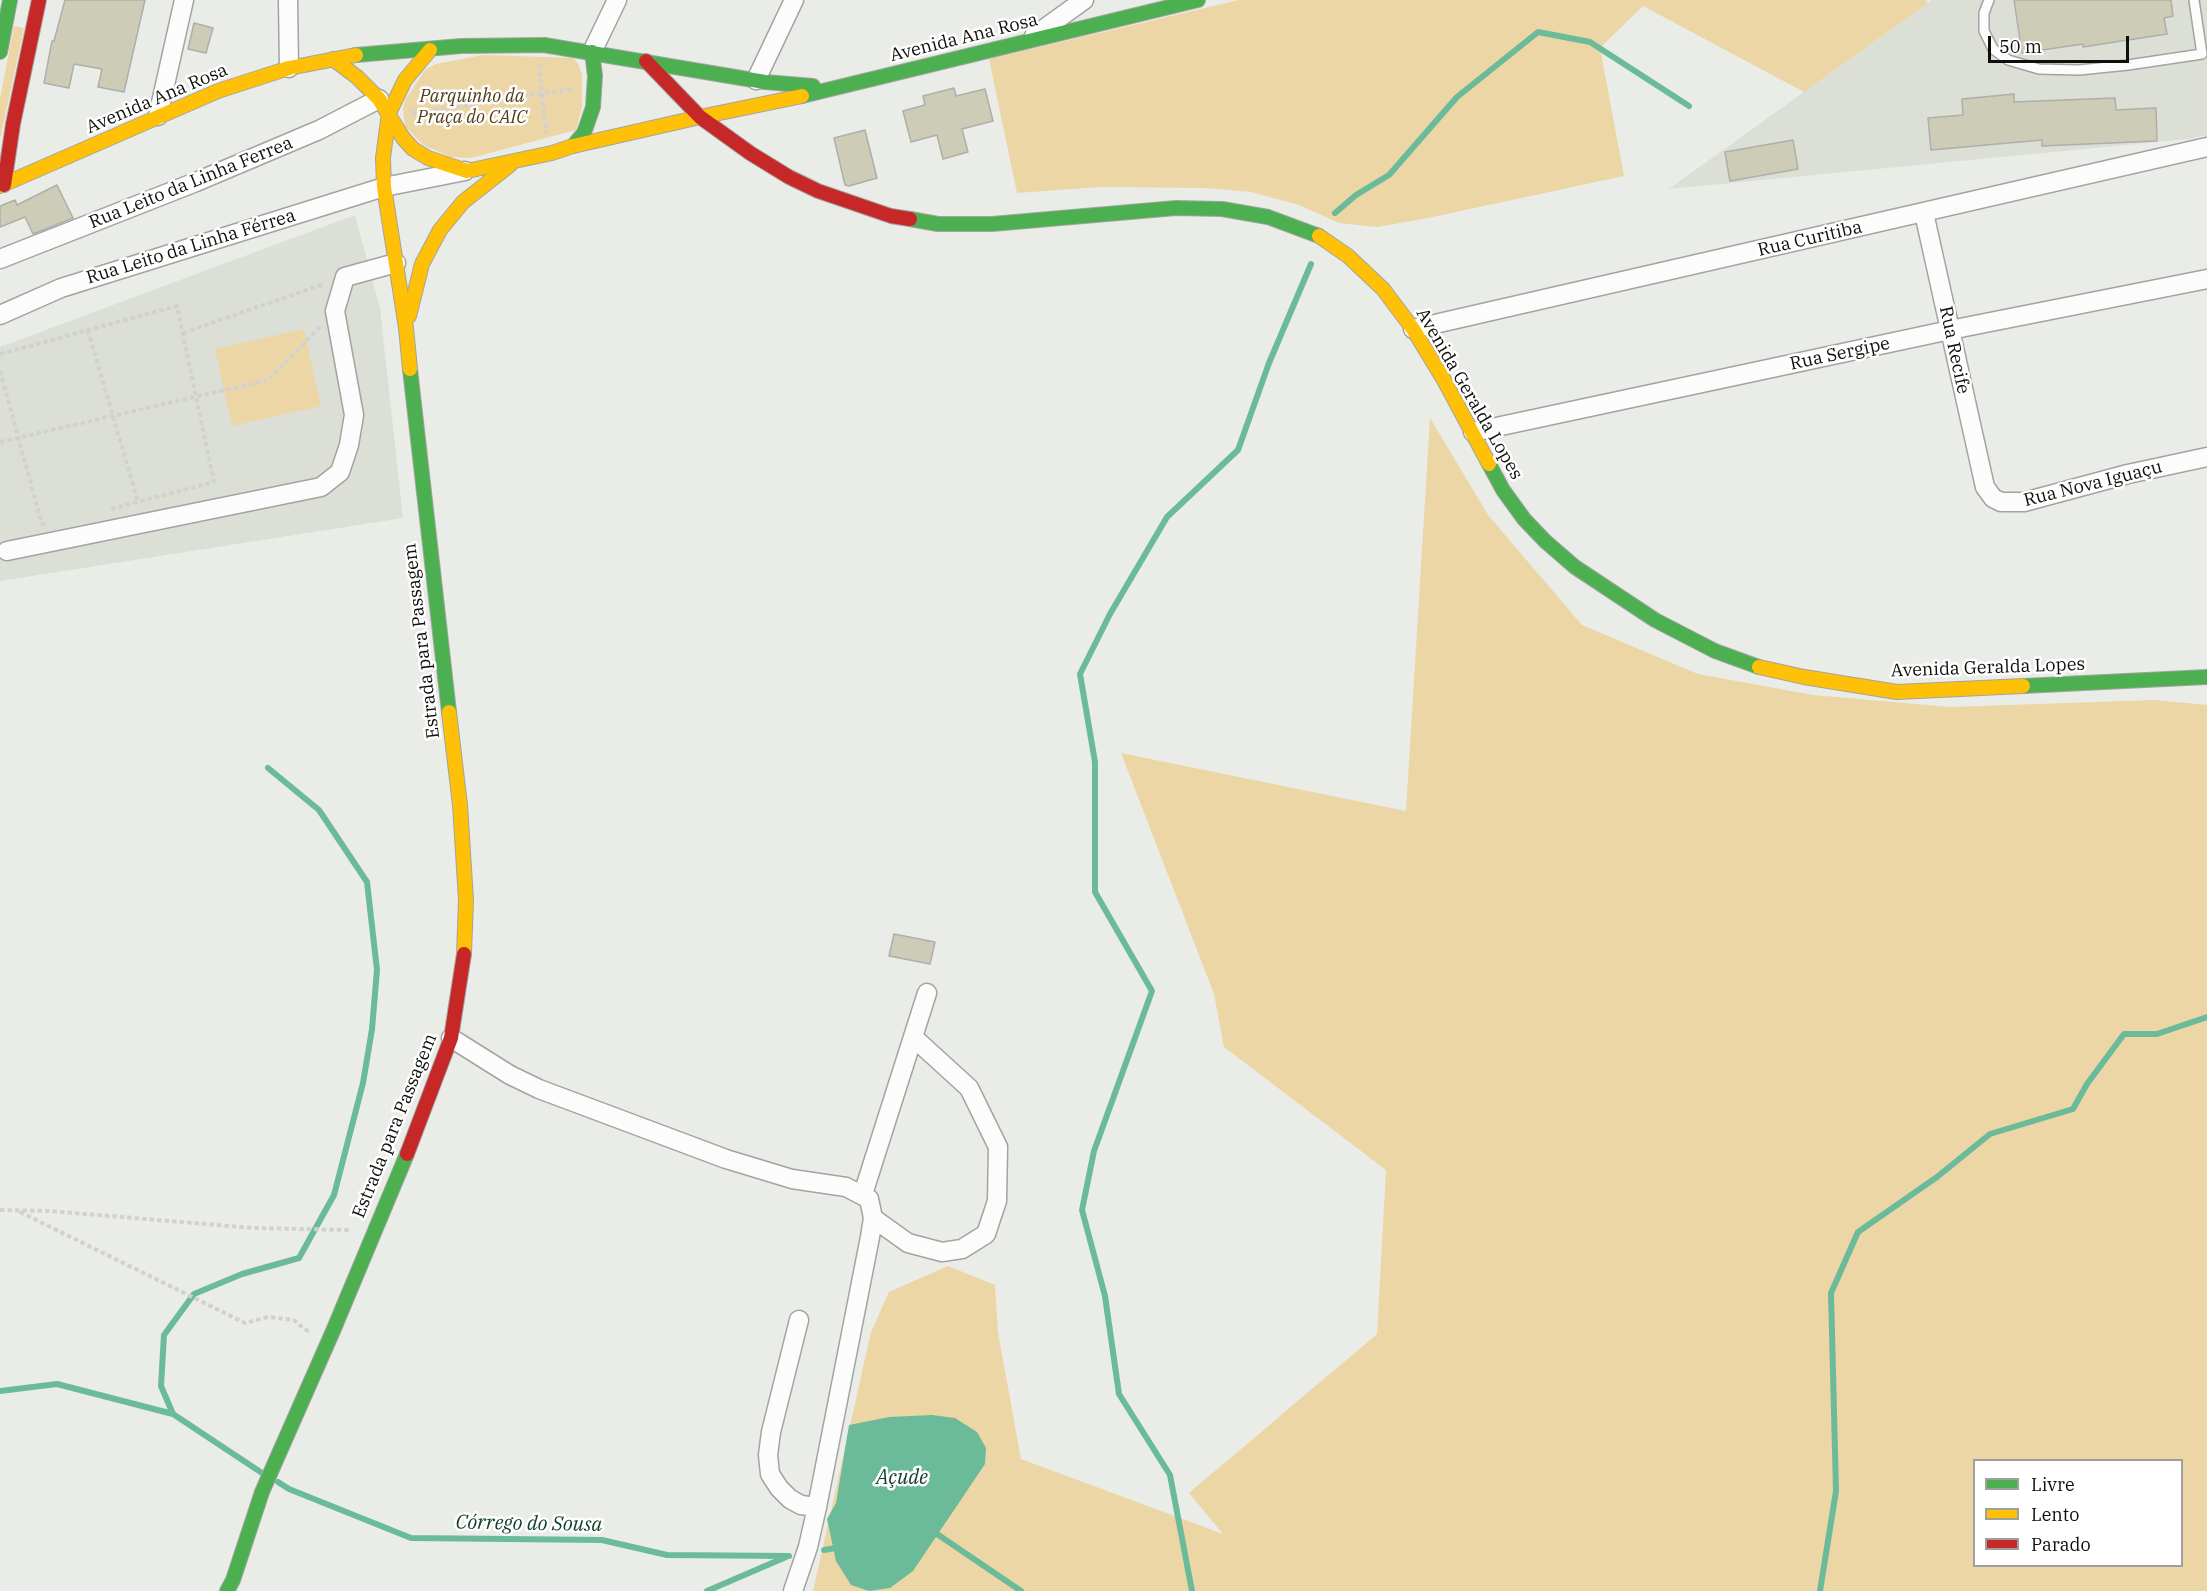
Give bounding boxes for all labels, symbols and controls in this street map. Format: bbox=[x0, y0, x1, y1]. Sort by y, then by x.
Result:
street label: Avenida Ana Rosa bbox=[888, 9, 1040, 67]
scale bar bbox=[1991, 24, 2132, 62]
text: 50 m bbox=[1999, 35, 2042, 58]
street label: Avenida Ana Rosa bbox=[83, 59, 231, 139]
park label: Parquinho da Praça do CAIC bbox=[417, 86, 527, 128]
street label: Rua Leito da Linha Ferrea bbox=[86, 132, 296, 234]
street label: Rua Leito da Linha Férrea bbox=[84, 205, 298, 289]
street label: Rua Curitiba bbox=[1756, 217, 1864, 261]
street label: Avenida Geralda Lopes bbox=[1411, 304, 1527, 484]
street label: Rua Recife bbox=[1934, 304, 1974, 396]
street label: Rua Sergipe bbox=[1788, 333, 1892, 375]
street label: Rua Nova Iguaçu bbox=[2022, 456, 2164, 512]
street label: Estrada para Passagem bbox=[399, 542, 445, 740]
street label: Avenida Geralda Lopes bbox=[1891, 654, 2085, 682]
street label: Estrada para Passagem bbox=[348, 1031, 442, 1221]
legend bbox=[1973, 1459, 2183, 1567]
water label: Açude bbox=[876, 1466, 928, 1490]
text: Livre bbox=[2031, 1473, 2075, 1496]
text: Lento bbox=[2031, 1503, 2079, 1526]
water label: Córrego do Sousa bbox=[455, 1511, 603, 1537]
text: Parado bbox=[2031, 1533, 2091, 1556]

